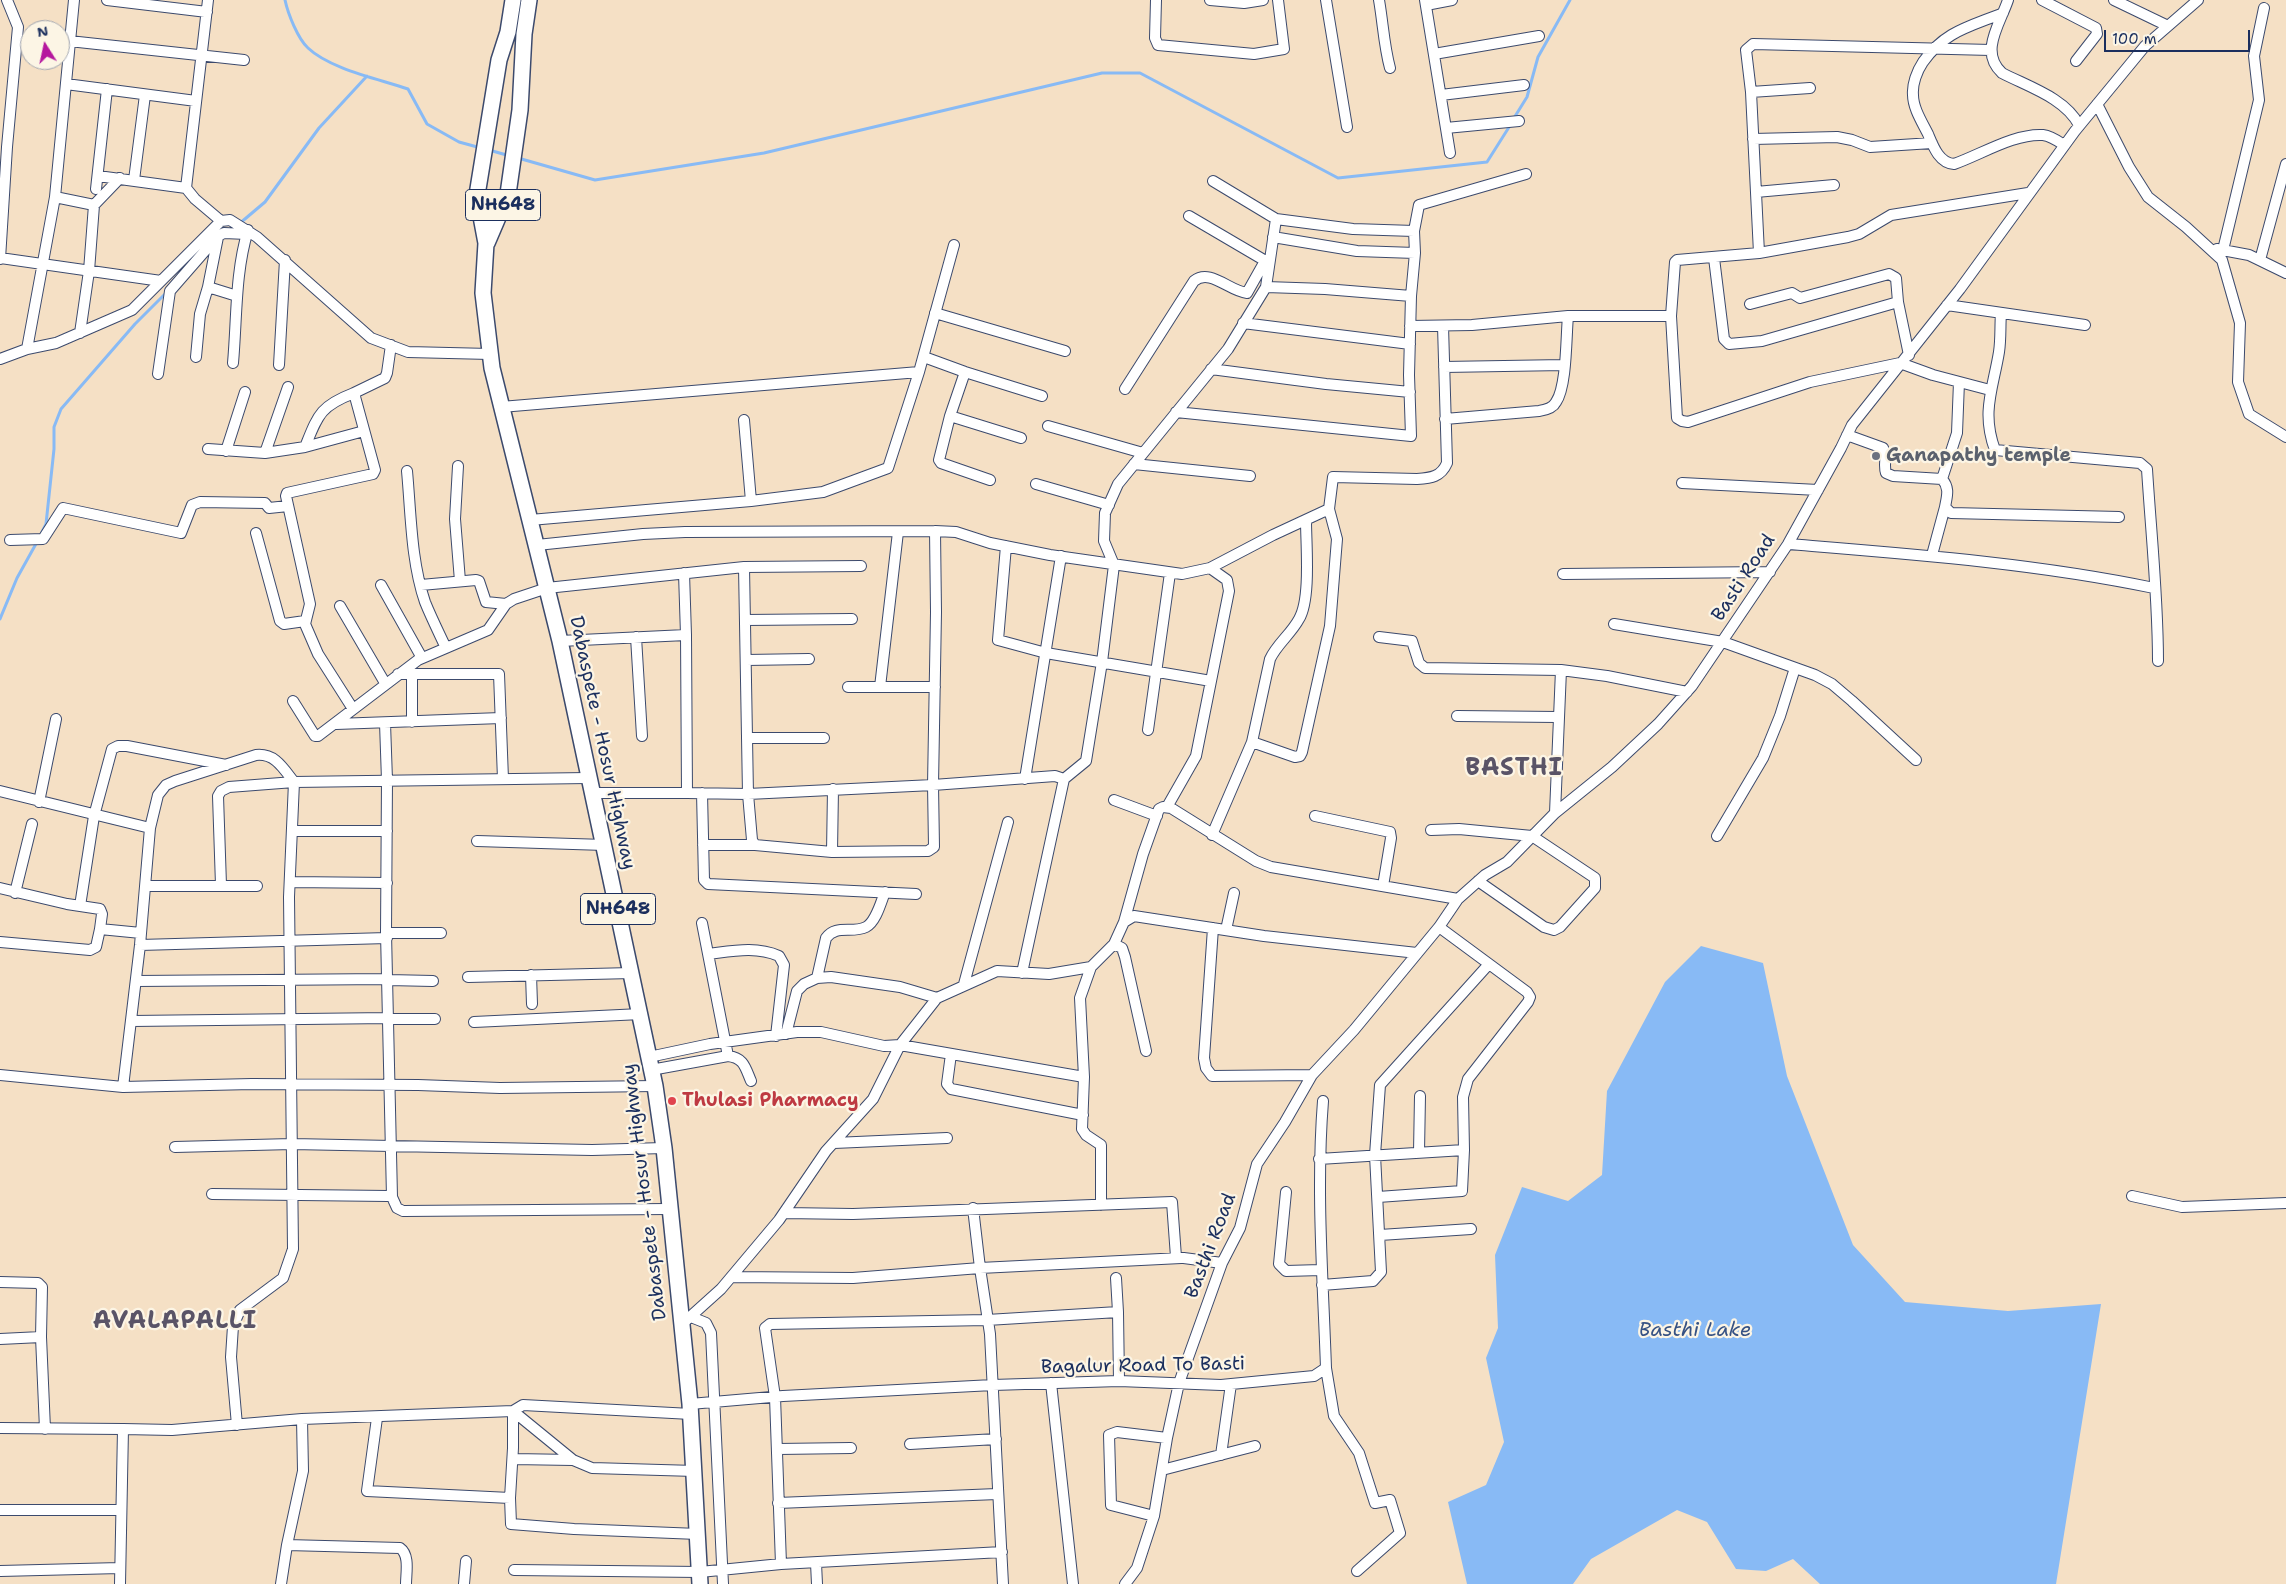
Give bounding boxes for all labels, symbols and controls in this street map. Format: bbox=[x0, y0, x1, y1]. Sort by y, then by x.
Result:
north arrow bbox=[20, 20, 70, 70]
scale bar bbox=[2106, 20, 2252, 52]
text: N bbox=[36, 21, 50, 41]
text: 100 m bbox=[2112, 29, 2157, 49]
road number: NH648 bbox=[466, 190, 540, 220]
place label: Ganapathy temple bbox=[1886, 445, 2071, 467]
marker: Ganapathy temple bbox=[1870, 450, 1882, 462]
street label: Basti Road bbox=[1707, 530, 1781, 626]
street label: Dabaspete - Hosur Highway bbox=[564, 614, 640, 872]
district label: BASTHI bbox=[1464, 755, 1564, 783]
road number: NH648 bbox=[580, 894, 656, 924]
street label: Dabaspete - Hosur Highway bbox=[618, 1062, 672, 1322]
place label: Thulasi Pharmacy bbox=[682, 1090, 859, 1112]
marker: Thulasi Pharmacy bbox=[666, 1095, 678, 1107]
street label: Basthi Road bbox=[1180, 1190, 1242, 1302]
district label: AVALAPALLI bbox=[92, 1308, 258, 1336]
water label: Basthi Lake bbox=[1639, 1319, 1751, 1343]
street label: Bagalur Road To Basti bbox=[1041, 1353, 1245, 1379]

